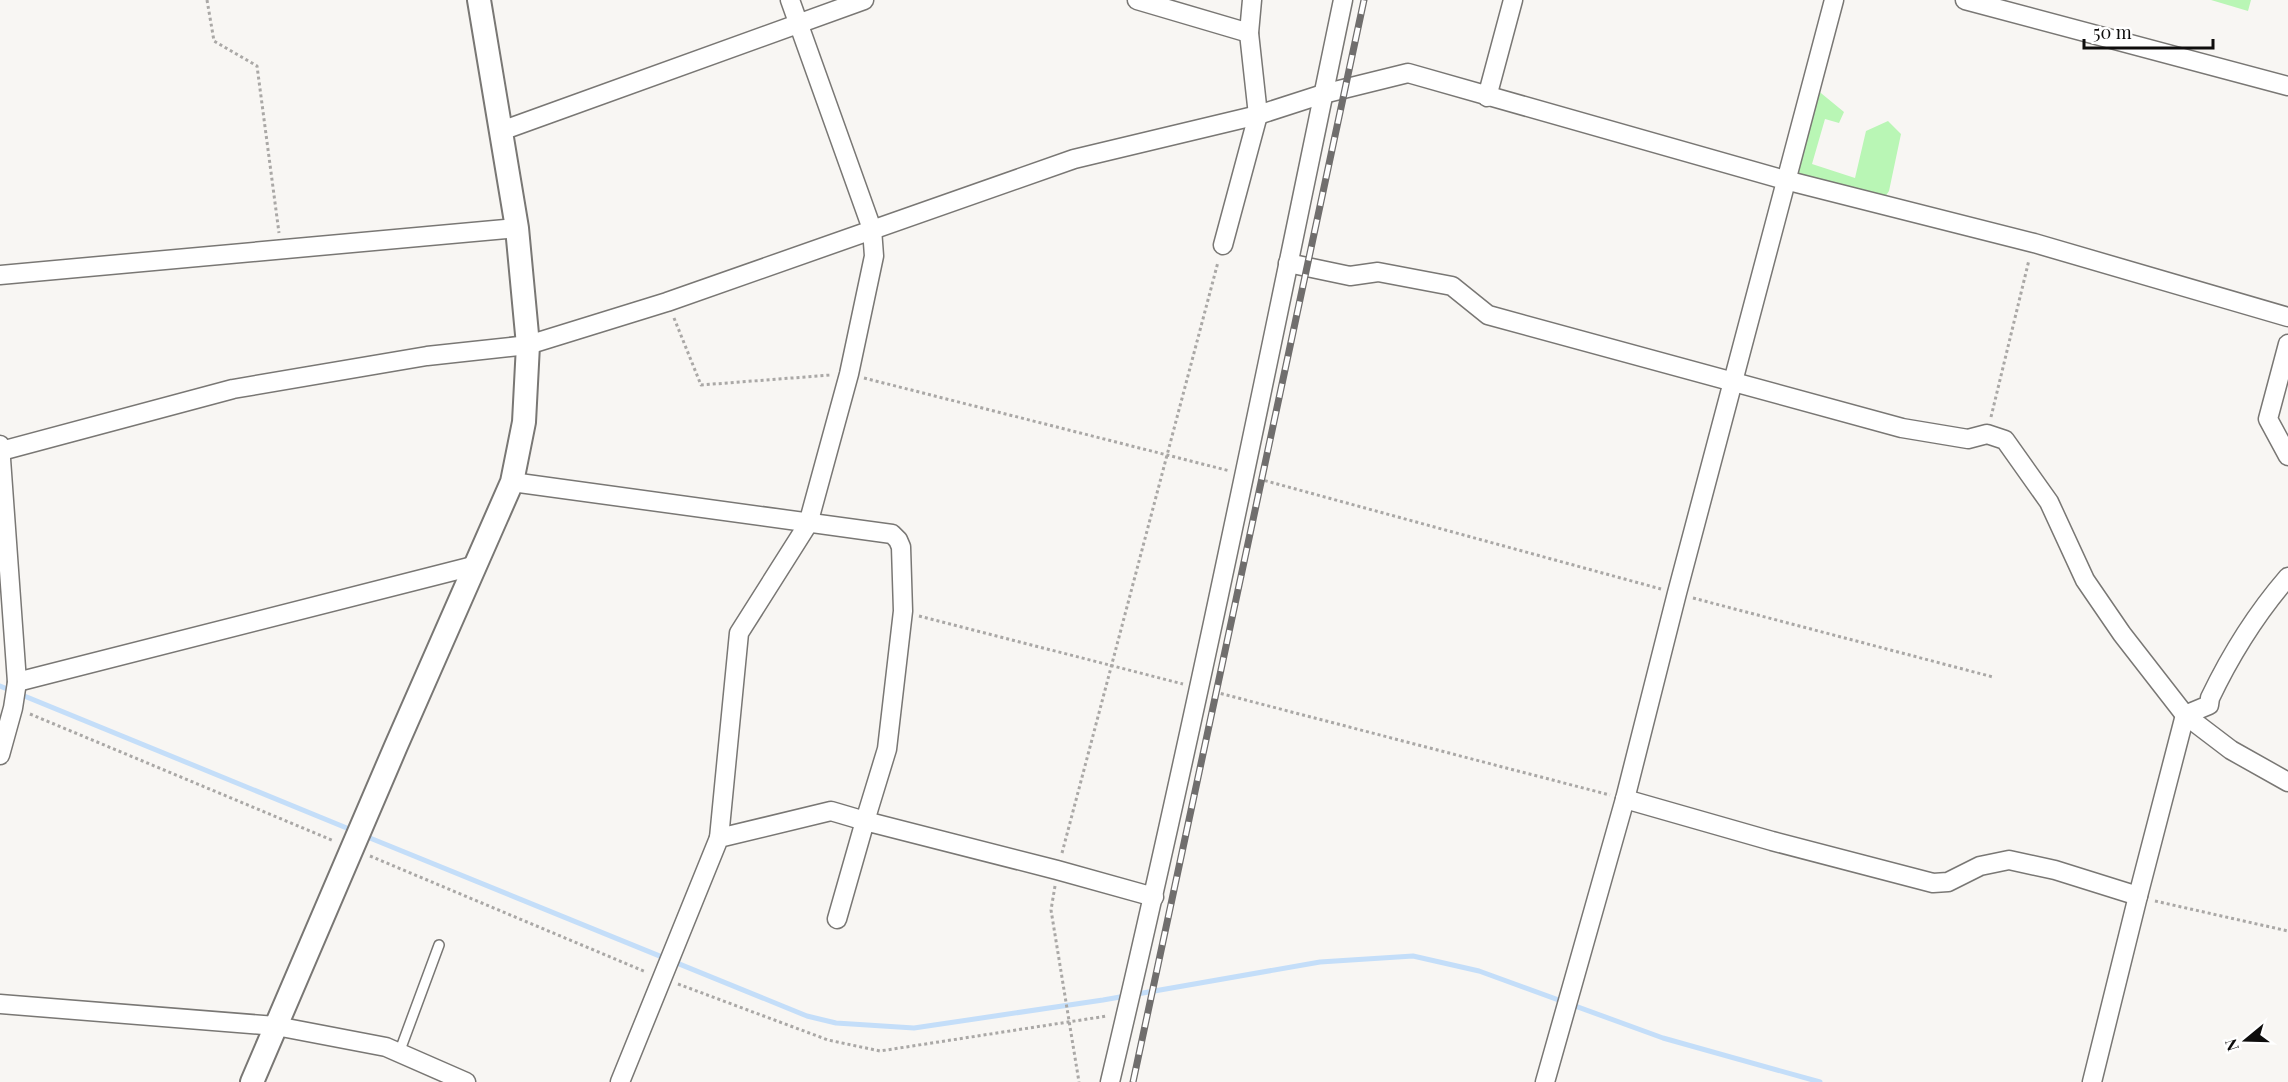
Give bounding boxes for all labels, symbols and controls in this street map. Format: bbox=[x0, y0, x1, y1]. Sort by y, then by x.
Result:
scale bar bbox=[2084, 12, 2213, 50]
text: 50 m bbox=[2093, 20, 2132, 44]
north arrow bbox=[2216, 1010, 2276, 1070]
text: N bbox=[2219, 1036, 2243, 1054]

